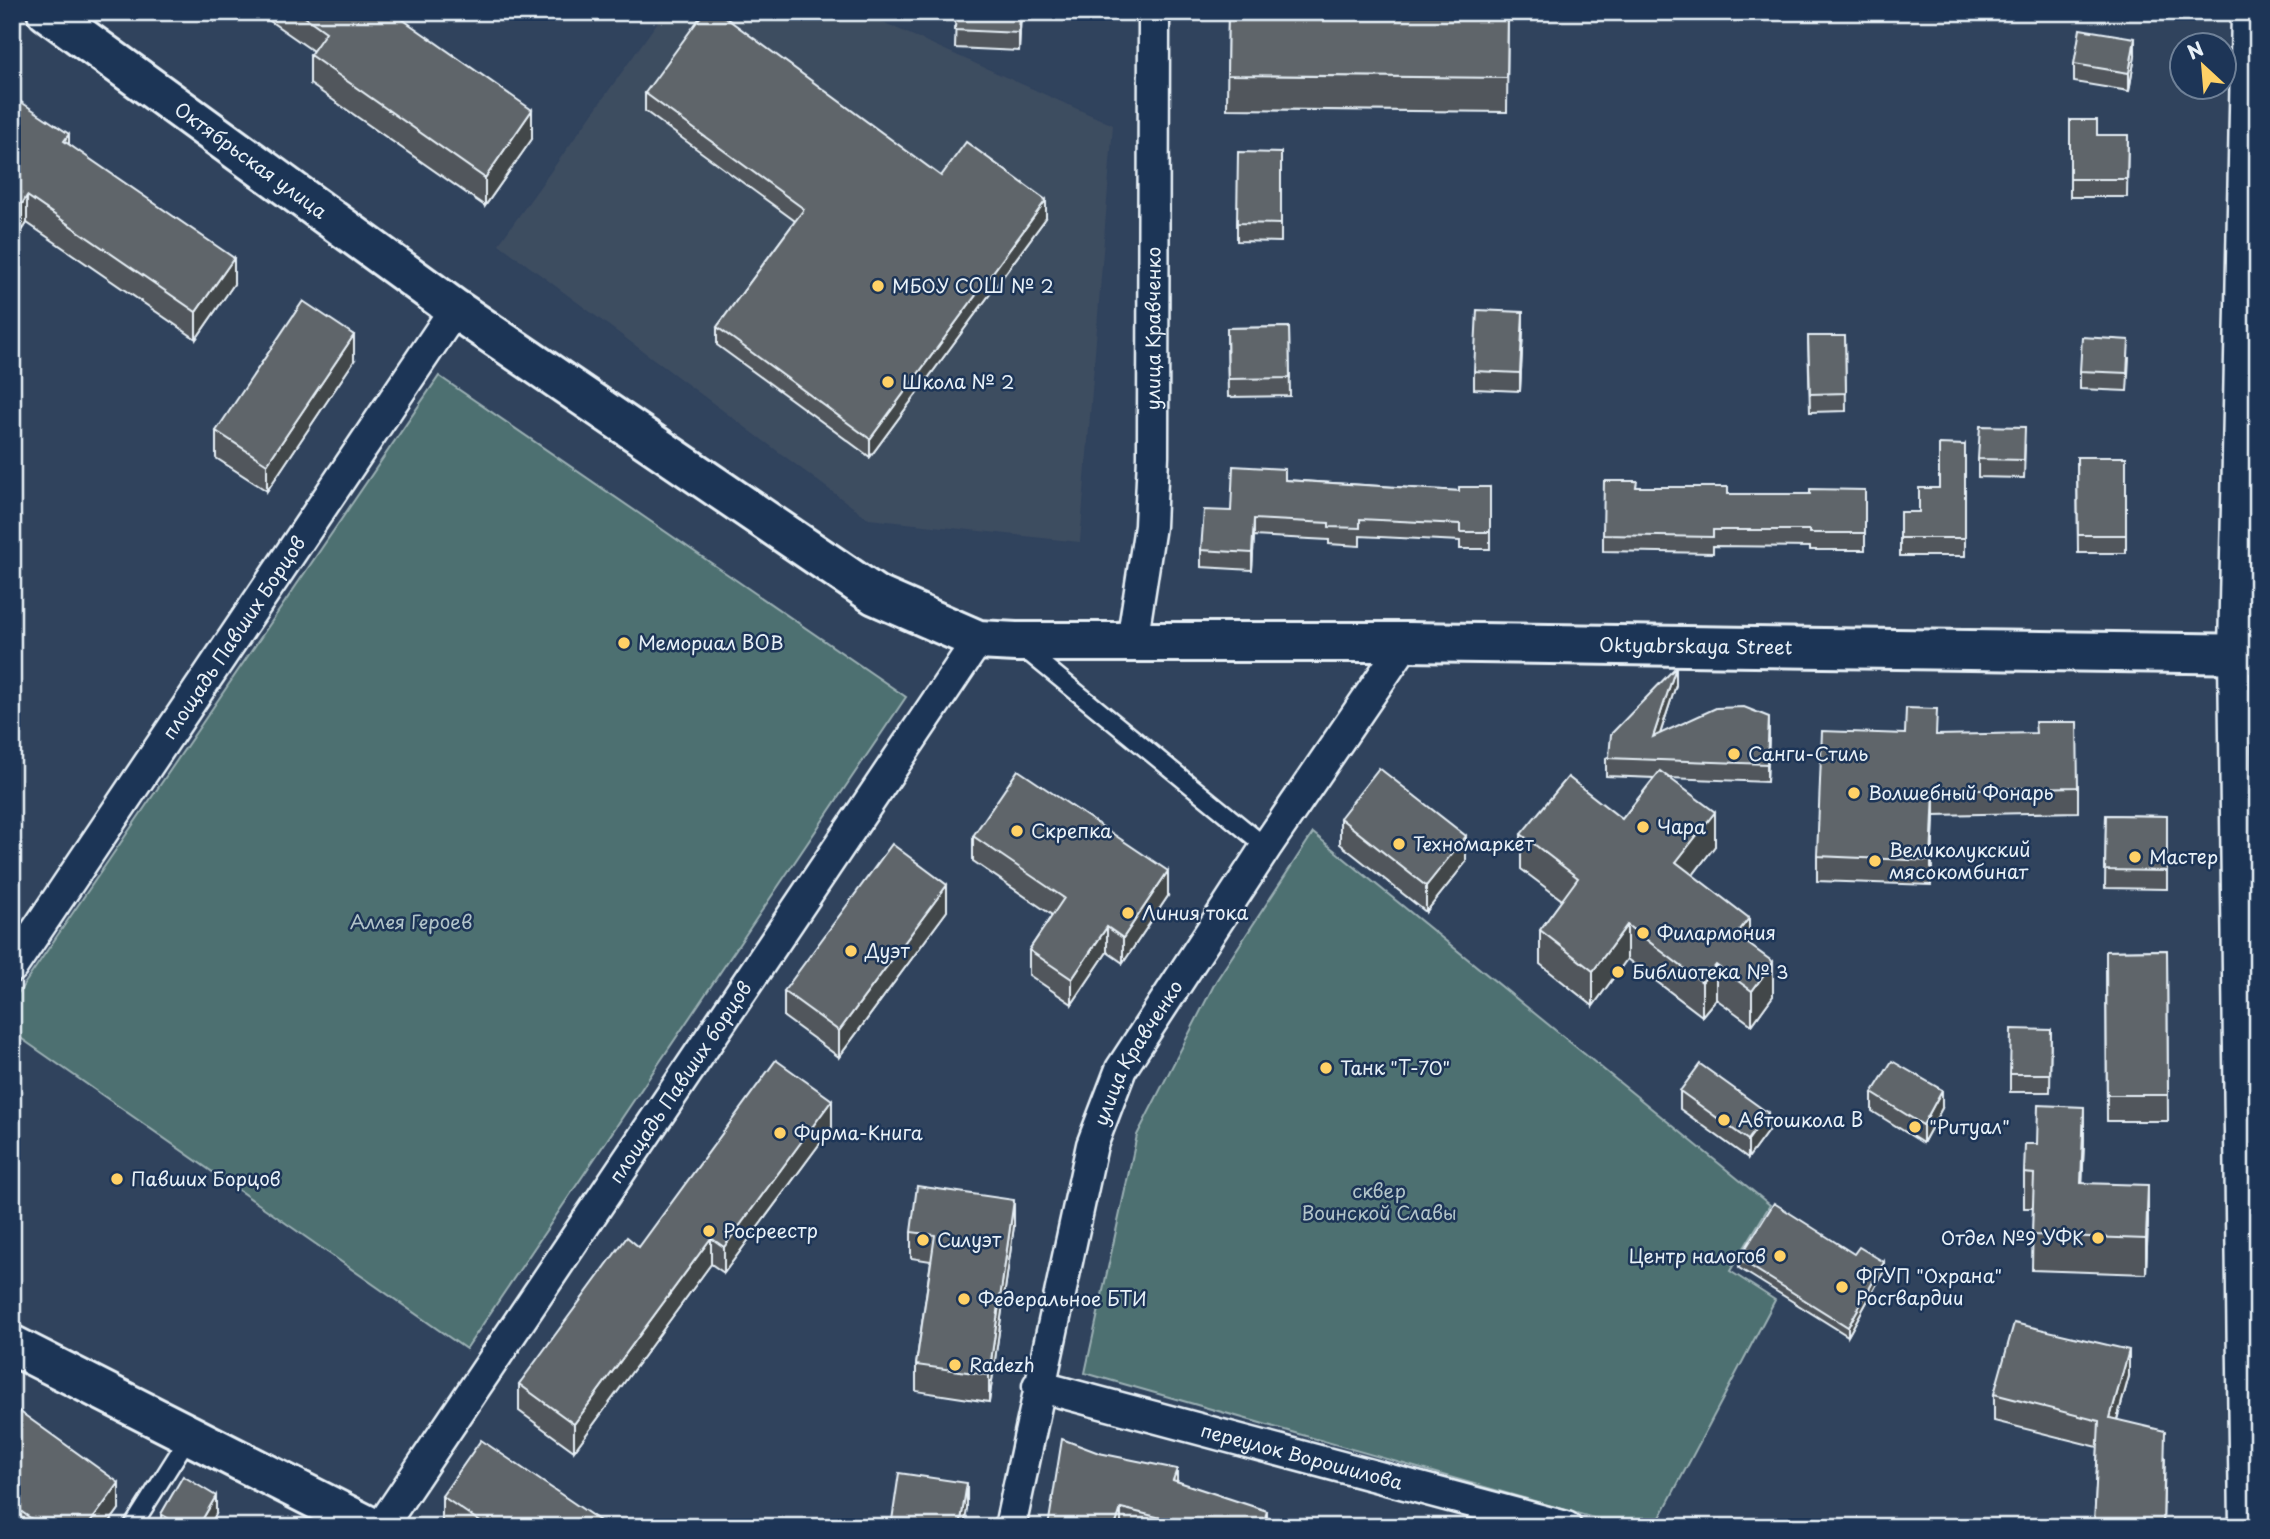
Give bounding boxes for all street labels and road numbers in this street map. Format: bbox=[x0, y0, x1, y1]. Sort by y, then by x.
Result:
street label: Октябрьская улица bbox=[169, 94, 334, 225]
street label: улица Кравченко bbox=[1138, 247, 1166, 410]
street label: площадь Павших Борцов bbox=[154, 530, 311, 744]
street label: Oktyabrskaya Street bbox=[1599, 630, 1793, 660]
street label: улица Кравченко bbox=[1086, 974, 1189, 1129]
street label: площадь Павших борцов bbox=[601, 975, 758, 1188]
street label: переулок Ворошилова bbox=[1198, 1415, 1406, 1496]

